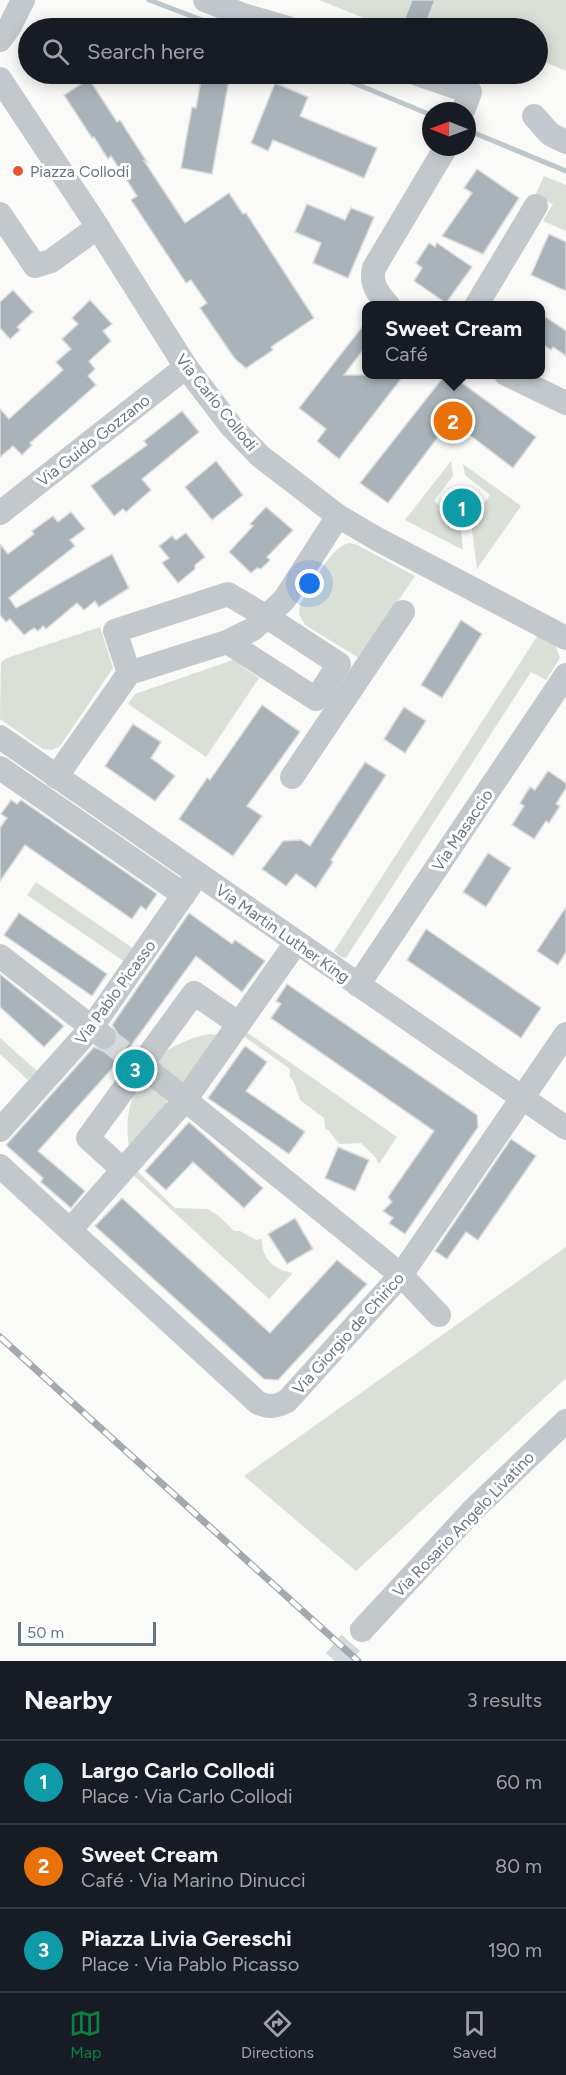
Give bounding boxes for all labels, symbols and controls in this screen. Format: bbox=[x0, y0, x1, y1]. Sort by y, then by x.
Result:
search box bbox=[18, 18, 548, 84]
icon: search bbox=[39, 35, 72, 68]
text: Search here bbox=[87, 38, 205, 65]
north arrow bbox=[422, 102, 476, 156]
place label: Piazza Collodi bbox=[30, 162, 129, 181]
marker: Piazza Collodi bbox=[11, 164, 25, 178]
popup bbox=[362, 301, 545, 379]
text: Sweet Cream bbox=[385, 315, 522, 342]
text: Café bbox=[385, 342, 428, 366]
street label: Via Carlo Collodi bbox=[172, 350, 261, 455]
street label: Via Guido Gozzano bbox=[33, 390, 153, 490]
pin: 2 bbox=[434, 398, 472, 444]
pin: 1 bbox=[442, 486, 482, 530]
your location bbox=[295, 569, 324, 598]
street label: Via Masaccio bbox=[428, 786, 497, 875]
street label: Via Martin Luther King bbox=[212, 880, 353, 987]
street label: Via Pablo Picasso bbox=[71, 936, 160, 1048]
pin: 3 bbox=[116, 1046, 154, 1092]
street label: Via Giorgio de Chirico bbox=[289, 1269, 408, 1398]
street label: Via Rosario Angelo Livatino bbox=[389, 1448, 538, 1601]
scale bar bbox=[18, 1619, 156, 1646]
text: 50 m bbox=[27, 1623, 64, 1642]
text: Nearby bbox=[24, 1684, 112, 1716]
text: 3 results bbox=[467, 1688, 542, 1712]
text: Largo Carlo Collodi bbox=[81, 1757, 275, 1784]
text: 1 bbox=[39, 1770, 48, 1794]
text: 60 m bbox=[496, 1770, 542, 1794]
text: Place · Via Carlo Collodi bbox=[81, 1784, 293, 1808]
text: Sweet Cream bbox=[81, 1841, 218, 1868]
text: 2 bbox=[38, 1854, 49, 1878]
text: 80 m bbox=[495, 1854, 542, 1878]
text: Café · Via Marino Dinucci bbox=[81, 1868, 306, 1892]
text: Piazza Livia Gereschi bbox=[81, 1925, 292, 1952]
text: 3 bbox=[38, 1938, 49, 1962]
text: 190 m bbox=[488, 1938, 542, 1962]
text: Place · Via Pablo Picasso bbox=[81, 1952, 299, 1976]
tab: Map bbox=[69, 2007, 102, 2062]
tab: Directions bbox=[241, 2007, 314, 2062]
tab: Saved bbox=[453, 2007, 497, 2062]

